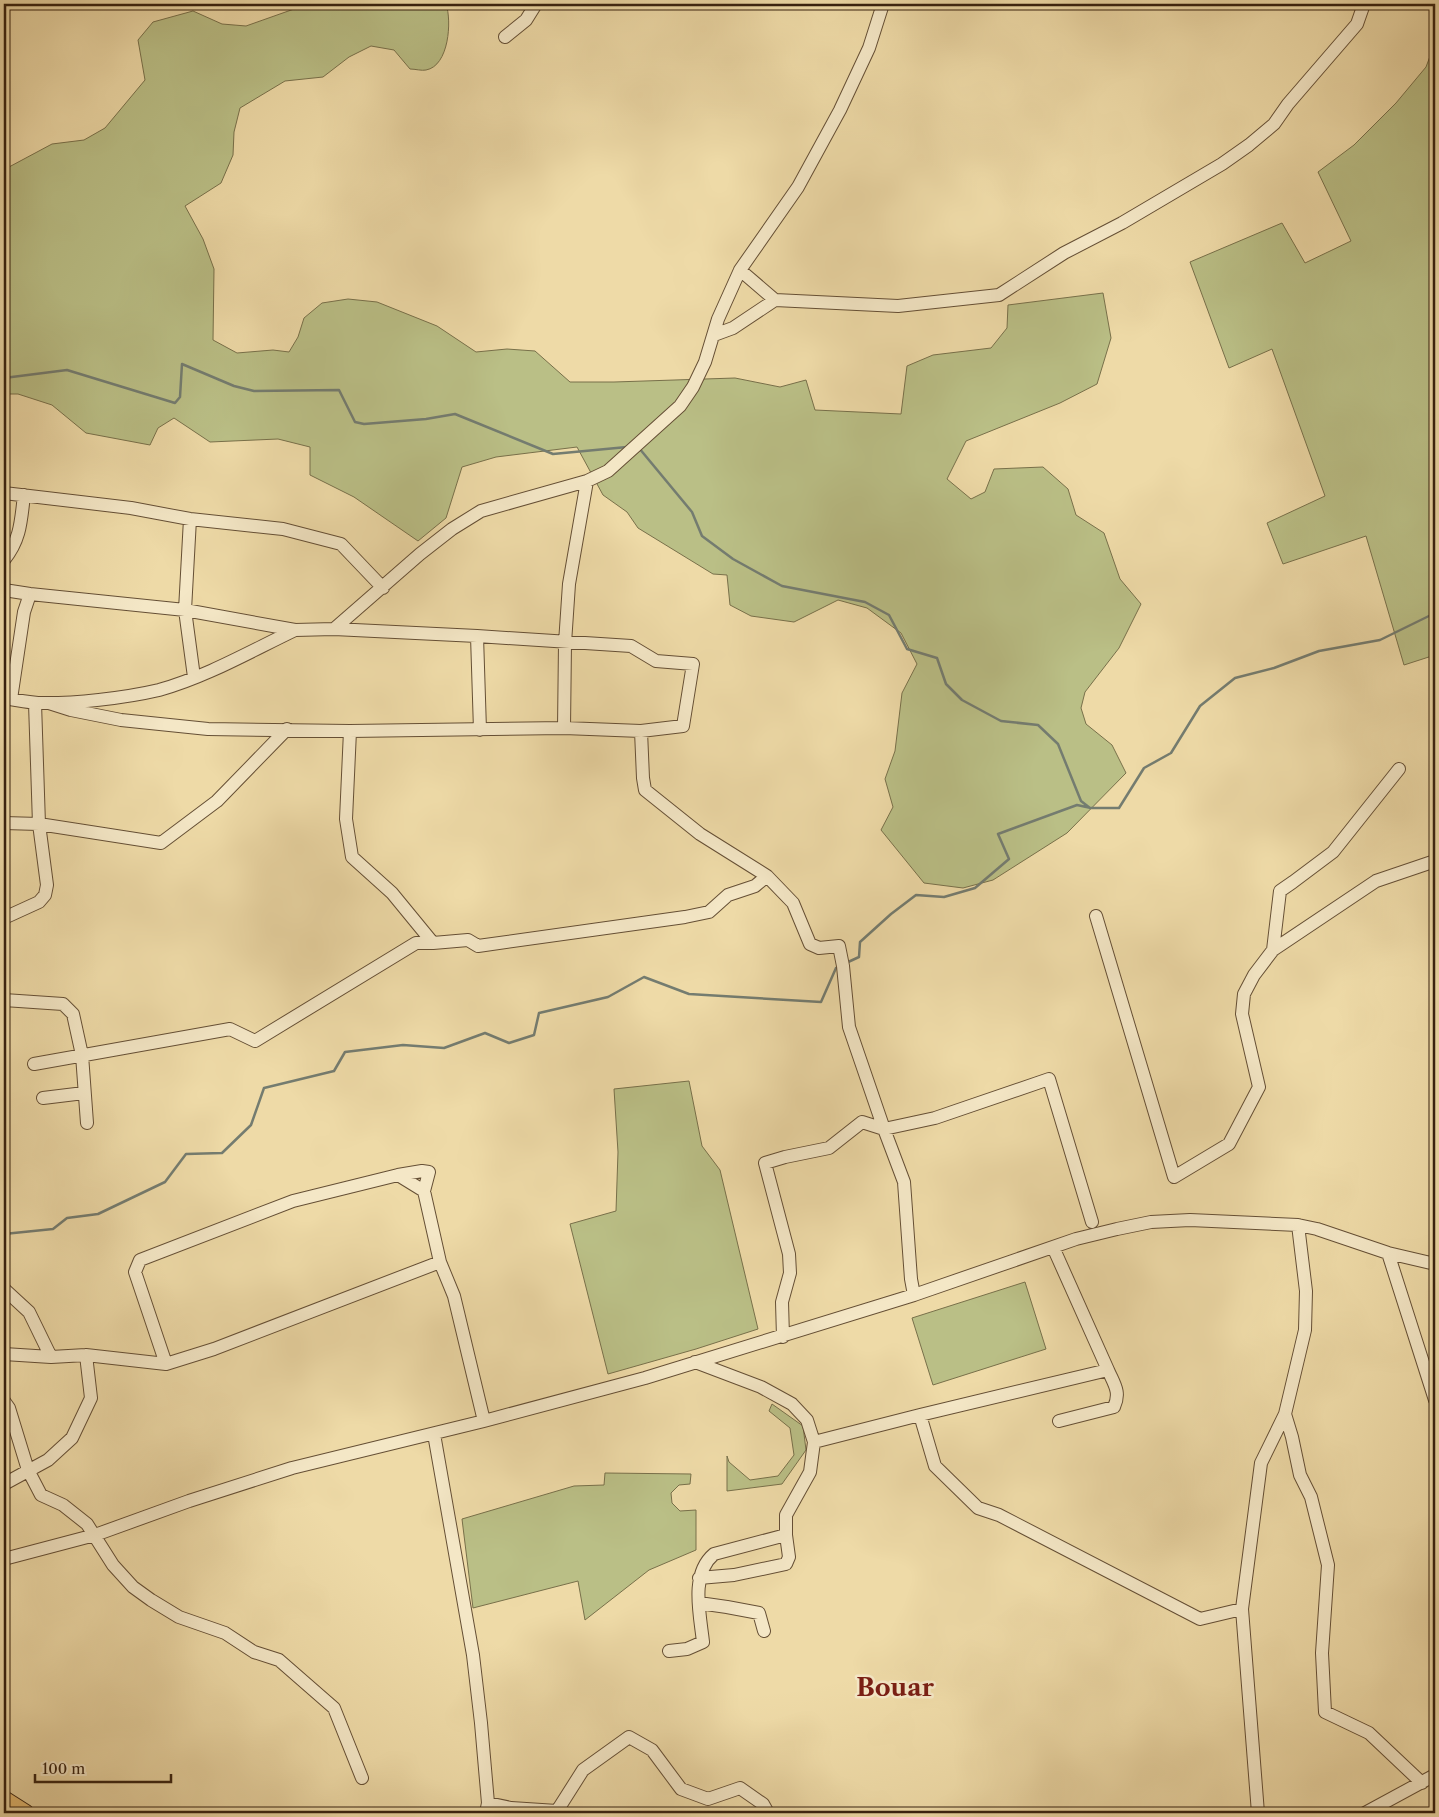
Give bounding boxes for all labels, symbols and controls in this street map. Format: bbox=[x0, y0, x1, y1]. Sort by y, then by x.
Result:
district label: Bouar bbox=[856, 1672, 935, 1703]
scale bar bbox=[35, 1752, 171, 1784]
text: 100 m bbox=[42, 1759, 85, 1778]

